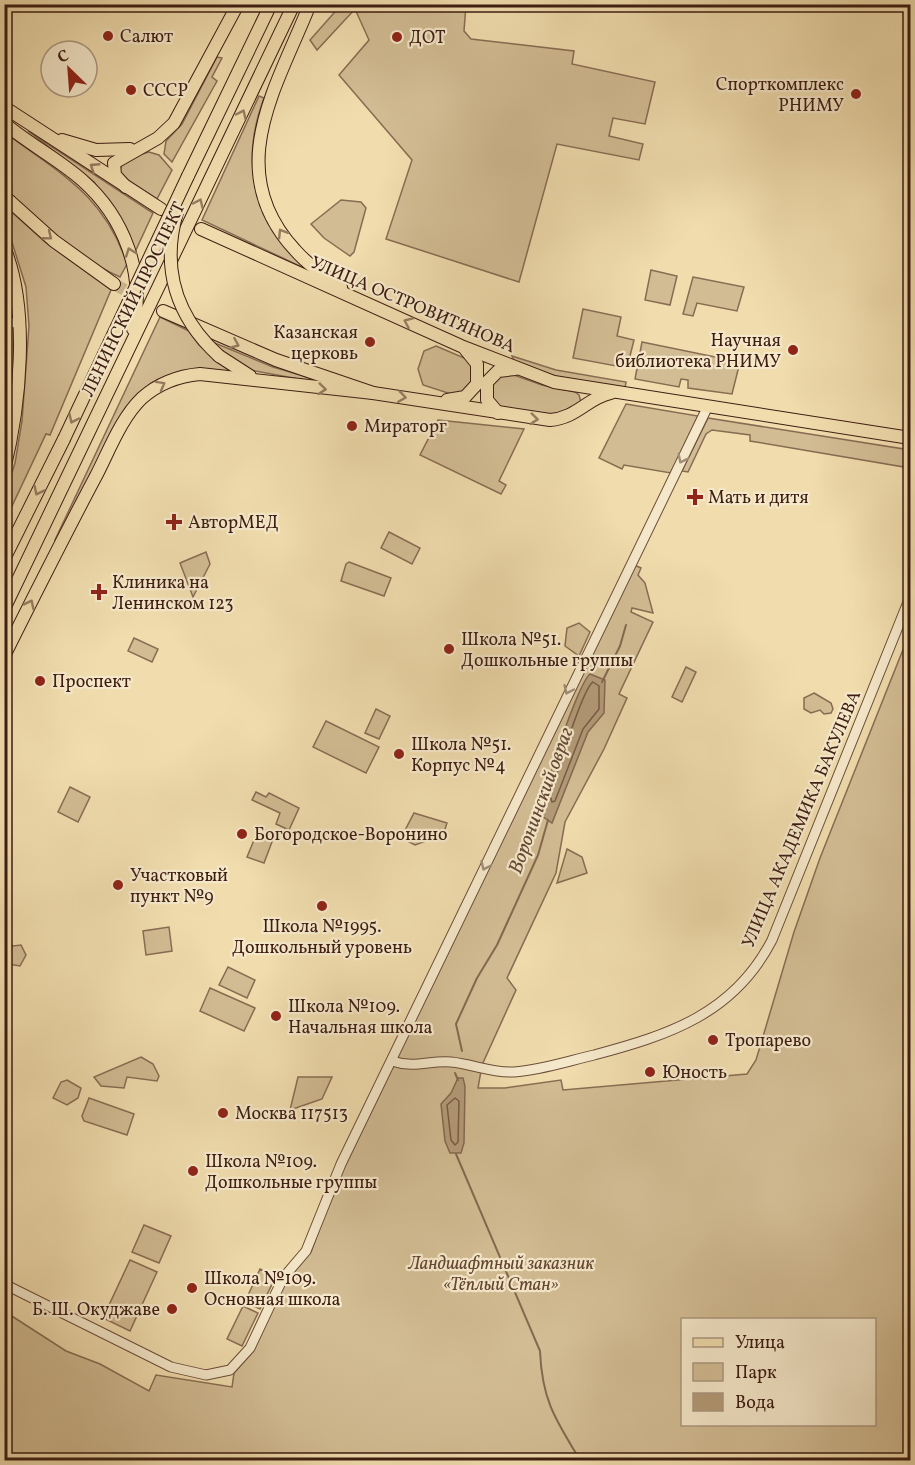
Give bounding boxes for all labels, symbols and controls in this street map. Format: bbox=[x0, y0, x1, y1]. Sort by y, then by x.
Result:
place label: Салют bbox=[120, 25, 173, 50]
place label: ДОТ bbox=[409, 26, 446, 51]
marker: Салют bbox=[101, 29, 115, 43]
marker: ДОТ bbox=[390, 30, 404, 44]
north arrow bbox=[39, 39, 99, 99]
text: С bbox=[54, 45, 73, 69]
place label: Спорткомплекс РНИМУ bbox=[716, 73, 844, 119]
place label: СССР bbox=[143, 79, 188, 104]
marker: СССР bbox=[124, 83, 138, 97]
marker: Спорткомплекс РНИМУ bbox=[849, 87, 863, 101]
one-way arrow bbox=[234, 109, 246, 120]
one-way arrow bbox=[90, 162, 100, 174]
street label: ЛЕНИНСКИЙ ПРОСПЕКТ bbox=[76, 198, 193, 401]
one-way arrow bbox=[192, 199, 204, 210]
one-way arrow bbox=[41, 228, 52, 239]
one-way arrow bbox=[278, 228, 289, 239]
one-way arrow bbox=[124, 247, 137, 258]
street label: УЛИЦА ОСТРОВИТЯНОВА bbox=[306, 251, 519, 360]
one-way arrow bbox=[404, 317, 415, 329]
place label: Казанская церковь bbox=[273, 321, 358, 367]
place label: Научная библиотека РНИМУ bbox=[615, 329, 781, 375]
marker: Казанская церковь bbox=[363, 335, 377, 349]
one-way arrow bbox=[229, 337, 240, 349]
marker: Научная библиотека РНИМУ bbox=[786, 343, 800, 357]
one-way arrow bbox=[154, 381, 165, 393]
one-way arrow bbox=[318, 382, 327, 395]
one-way arrow bbox=[397, 391, 407, 403]
one-way arrow bbox=[530, 412, 539, 425]
one-way arrow bbox=[69, 413, 81, 424]
place label: Мираторг bbox=[364, 415, 447, 440]
marker: Мираторг bbox=[345, 419, 359, 433]
one-way arrow bbox=[678, 452, 690, 463]
one-way arrow bbox=[34, 485, 45, 496]
place label: Мать и дитя bbox=[708, 486, 809, 511]
marker: Мать и дитя bbox=[686, 488, 704, 506]
place label: АвторМЕД bbox=[188, 511, 279, 536]
marker: АвторМЕД bbox=[165, 513, 183, 531]
place label: Клиника на Ленинском 123 bbox=[112, 571, 234, 617]
marker: Клиника на Ленинском 123 bbox=[90, 583, 108, 601]
one-way arrow bbox=[23, 599, 35, 610]
place label: Школа №51. Дошкольные группы bbox=[461, 628, 634, 674]
marker: Школа №51. Дошкольные группы bbox=[442, 642, 456, 656]
place label: Проспект bbox=[52, 670, 131, 695]
marker: Проспект bbox=[33, 674, 47, 688]
one-way arrow bbox=[564, 684, 576, 695]
street label: УЛИЦА АКАДЕМИКА БАКУЛЕВА bbox=[737, 687, 868, 952]
water label: Воронинский овраг bbox=[502, 723, 581, 878]
place label: Школа №51. Корпус №4 bbox=[411, 733, 511, 779]
marker: Школа №51. Корпус №4 bbox=[392, 747, 406, 761]
place label: Богородское-Воронино bbox=[254, 823, 448, 848]
marker: Богородское-Воронино bbox=[235, 827, 249, 841]
one-way arrow bbox=[480, 860, 492, 871]
place label: Участковый пункт №9 bbox=[130, 864, 228, 910]
marker: Участковый пункт №9 bbox=[111, 878, 125, 892]
marker: Школа №1995. Дошкольный уровень bbox=[315, 899, 329, 913]
place label: Школа №1995. Дошкольный уровень bbox=[232, 915, 412, 961]
place label: Школа №109. Начальная школа bbox=[288, 995, 433, 1041]
marker: Школа №109. Начальная школа bbox=[269, 1009, 283, 1023]
place label: Тропарево bbox=[725, 1029, 811, 1054]
marker: Тропарево bbox=[706, 1033, 720, 1047]
place label: Юность bbox=[662, 1061, 727, 1086]
marker: Юность bbox=[643, 1065, 657, 1079]
place label: Москва 117513 bbox=[235, 1102, 348, 1127]
marker: Москва 117513 bbox=[216, 1106, 230, 1120]
place label: Школа №109. Дошкольные группы bbox=[205, 1150, 378, 1196]
marker: Школа №109. Дошкольные группы bbox=[186, 1164, 200, 1178]
park label: Ландшафтный заказник «Тёплый Стан» bbox=[407, 1252, 594, 1298]
place label: Школа №109. Основная школа bbox=[204, 1267, 340, 1313]
marker: Школа №109. Основная школа bbox=[185, 1281, 199, 1295]
place label: Б. Ш. Окуджаве bbox=[32, 1298, 160, 1323]
marker: Б. Ш. Окуджаве bbox=[165, 1302, 179, 1316]
legend bbox=[681, 1318, 876, 1426]
text: Улица bbox=[735, 1331, 785, 1356]
text: Парк bbox=[735, 1361, 777, 1386]
text: Вода bbox=[735, 1391, 775, 1416]

